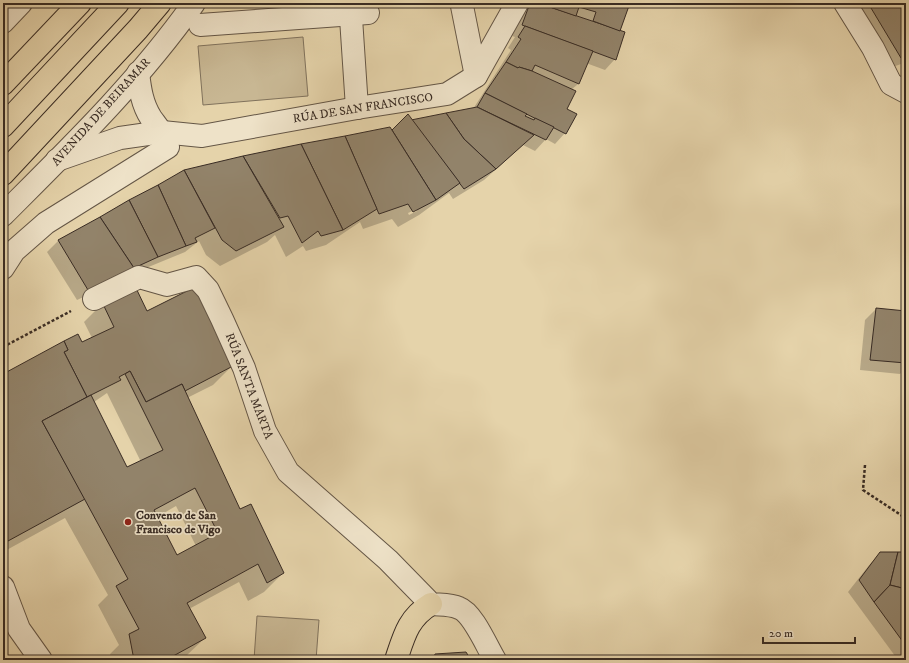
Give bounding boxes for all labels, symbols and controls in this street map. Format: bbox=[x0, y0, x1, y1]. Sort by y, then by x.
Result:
street label: AVENIDA DE BEIRAMAR bbox=[48, 55, 154, 169]
street label: RÚA DE SAN FRANCISCO bbox=[292, 90, 434, 126]
street label: RÚA SANTA MARTA bbox=[222, 331, 276, 442]
place label: Convento de San Francisco de Vigo bbox=[136, 508, 220, 537]
marker: Convento de San Francisco de Vigo bbox=[123, 517, 133, 527]
scale bar bbox=[763, 619, 855, 645]
text: 20 m bbox=[769, 626, 793, 641]

